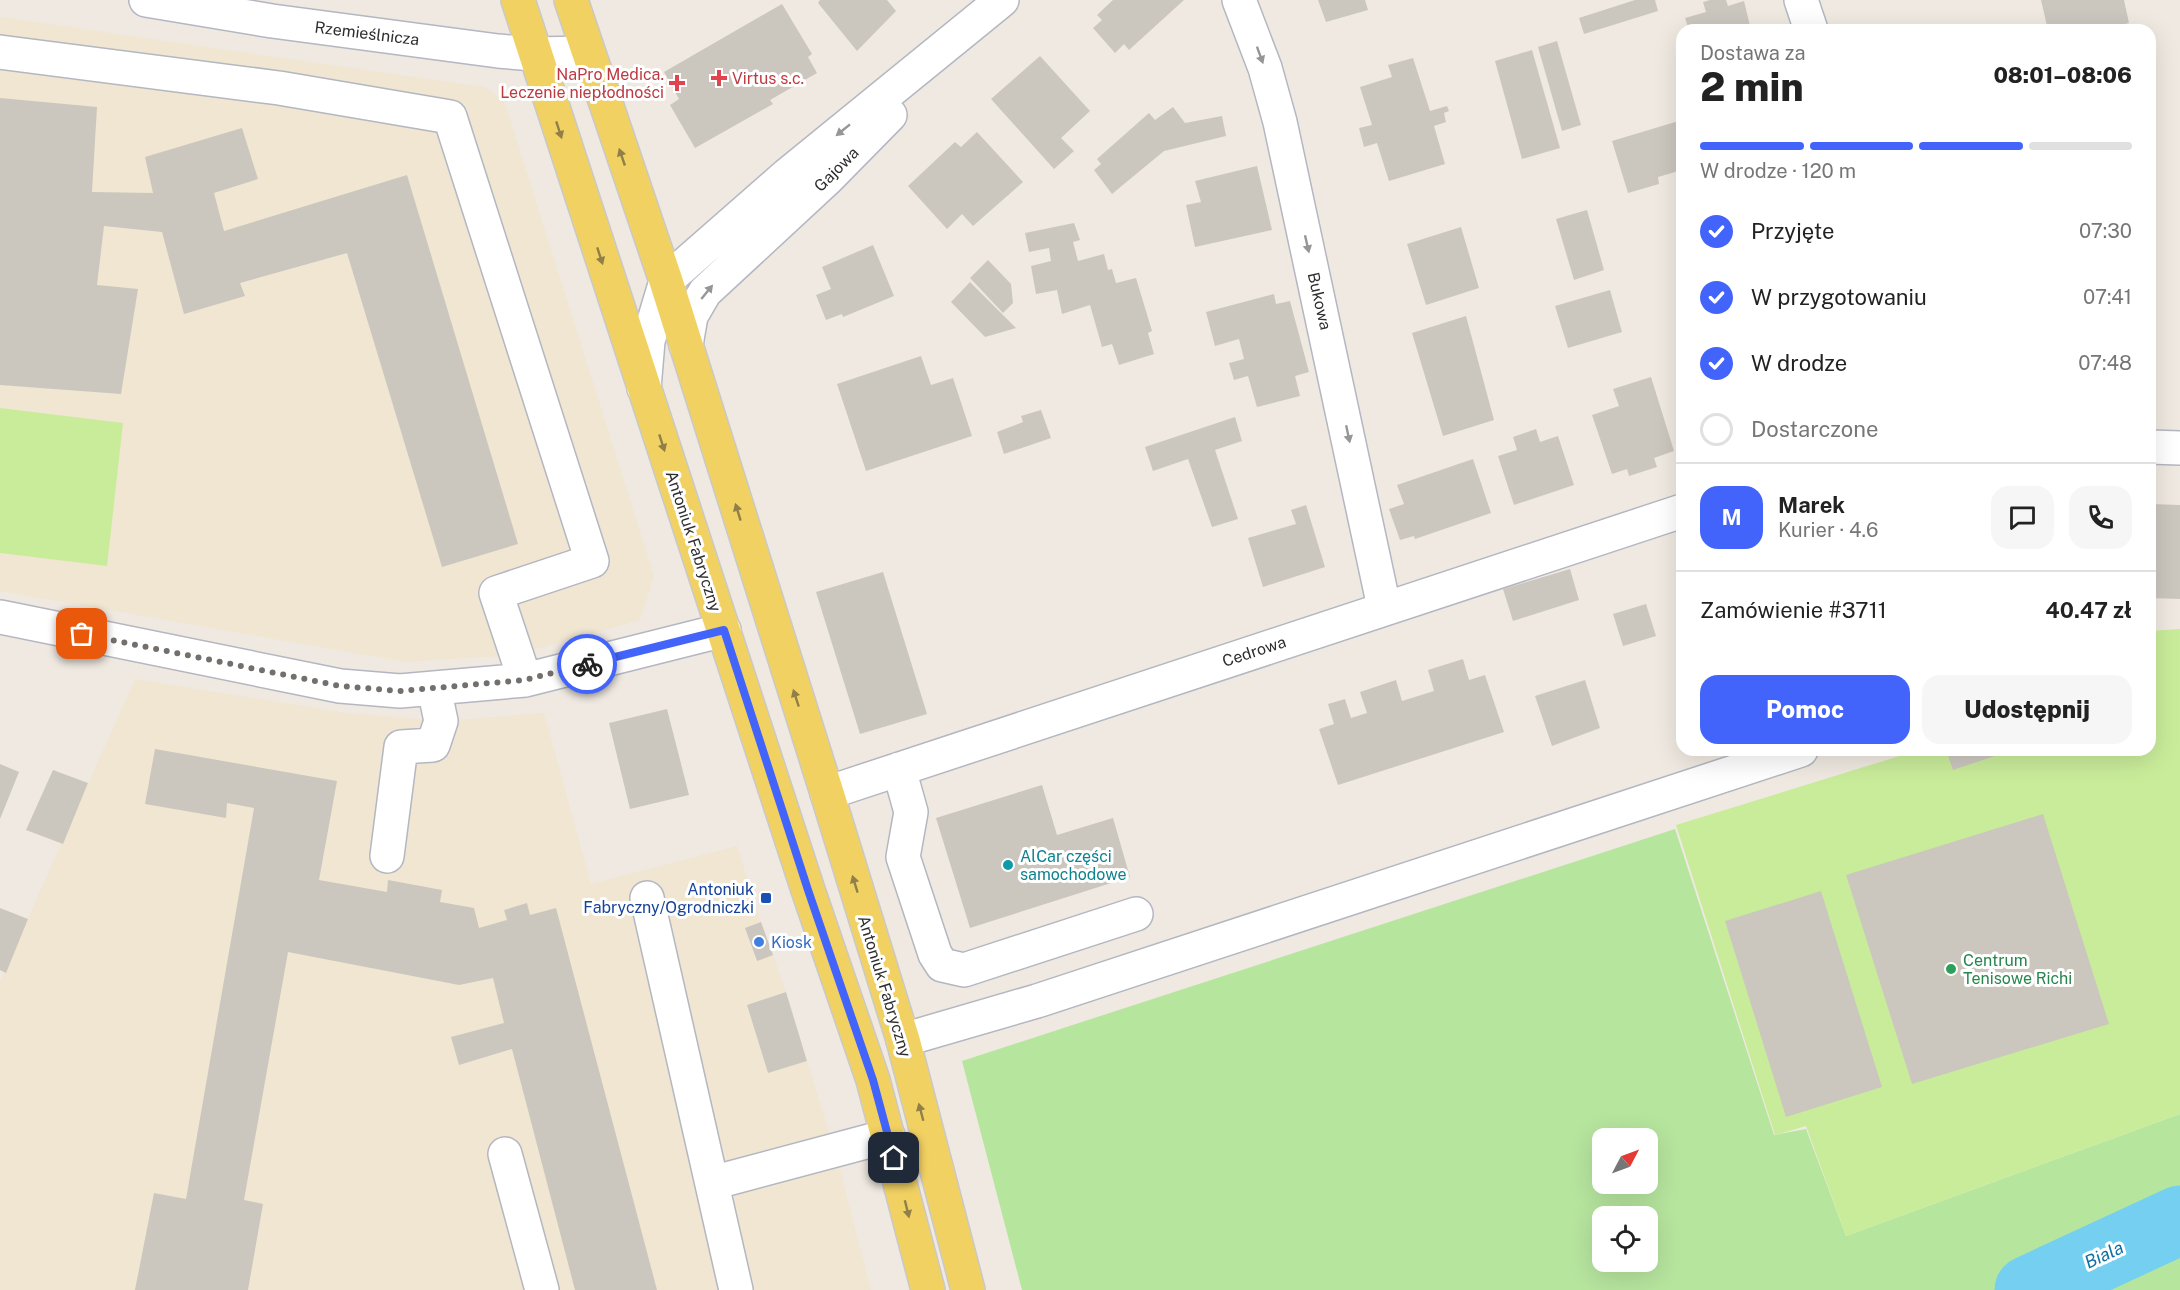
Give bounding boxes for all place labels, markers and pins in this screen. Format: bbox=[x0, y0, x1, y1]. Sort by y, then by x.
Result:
place label: NaPro Medica. Leczenie niepłodności bbox=[500, 65, 664, 102]
marker: Virtus s.c. bbox=[710, 69, 728, 87]
place label: Virtus s.c. bbox=[732, 69, 804, 88]
marker: NaPro Medica. Leczenie niepłodności bbox=[668, 74, 686, 92]
pin bbox=[56, 608, 107, 659]
place label: AlCar części samochodowe bbox=[1020, 847, 1127, 884]
marker: AlCar części samochodowe bbox=[1001, 858, 1015, 872]
place label: Antoniuk Fabryczny/Ogrodniczki bbox=[583, 880, 754, 917]
marker: Antoniuk Fabryczny/Ogrodniczki bbox=[759, 891, 773, 905]
place label: Kiosk bbox=[771, 933, 812, 952]
marker: Kiosk bbox=[752, 935, 766, 949]
place label: Centrum Tenisowe Richi bbox=[1963, 951, 2072, 988]
marker: Centrum Tenisowe Richi bbox=[1944, 962, 1958, 976]
pin bbox=[868, 1132, 919, 1183]

